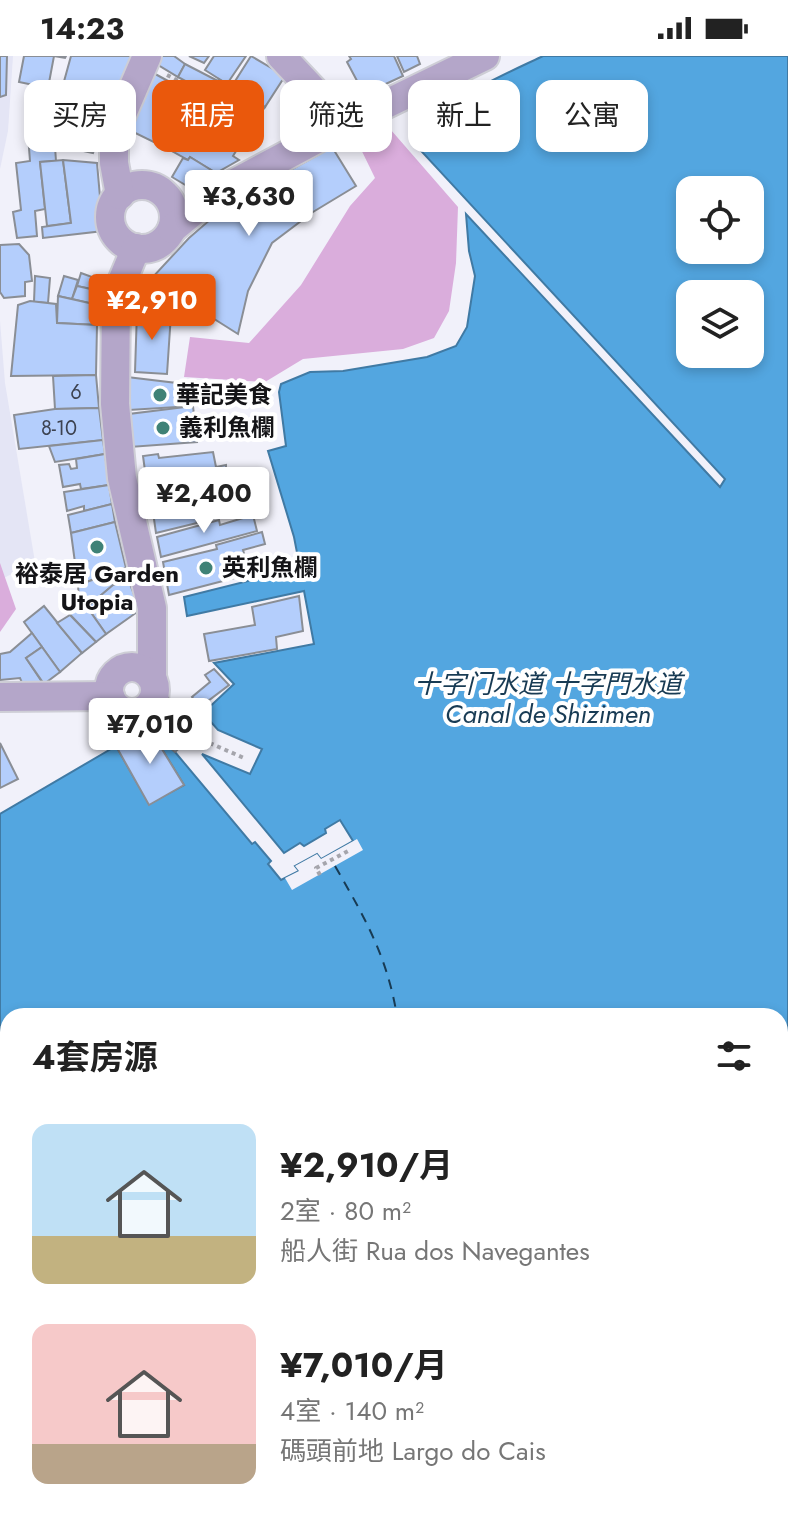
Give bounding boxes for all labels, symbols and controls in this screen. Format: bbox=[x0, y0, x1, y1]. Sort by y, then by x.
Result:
text: 14:23 bbox=[40, 7, 124, 50]
chip: 买房 bbox=[24, 80, 136, 152]
chip: 租房 bbox=[152, 80, 264, 152]
chip: 筛选 bbox=[280, 80, 392, 152]
chip: 新上 bbox=[408, 80, 520, 152]
chip: 公寓 bbox=[536, 80, 648, 152]
pin: ¥3,630 bbox=[184, 170, 314, 238]
map controls bbox=[676, 176, 764, 368]
button: locate bbox=[676, 176, 764, 264]
text: ¥3,630 bbox=[203, 177, 295, 215]
pin: ¥2,910 bbox=[87, 274, 217, 342]
button: layers bbox=[676, 280, 764, 368]
text: ¥2,910 bbox=[107, 281, 197, 319]
place label: 華記美食 bbox=[176, 377, 272, 412]
house number: 6 bbox=[70, 378, 82, 407]
marker: 華記美食 bbox=[151, 386, 169, 404]
place label: 義利魚欄 bbox=[179, 410, 275, 445]
house number: 8-10 bbox=[41, 414, 77, 443]
marker: 義利魚欄 bbox=[154, 419, 172, 437]
pin: ¥2,400 bbox=[139, 467, 269, 535]
text: ¥2,400 bbox=[156, 474, 252, 512]
marker: 裕泰居 Garden Utopia bbox=[88, 538, 106, 556]
place label: 英利魚欄 bbox=[222, 550, 318, 585]
place label: 裕泰居 Garden Utopia bbox=[15, 556, 179, 619]
marker: 英利魚欄 bbox=[197, 559, 215, 577]
water label: 十字门水道 十字門水道 Canal de Shizimen bbox=[414, 665, 686, 733]
pin: ¥7,010 bbox=[85, 698, 215, 766]
text: ¥7,010 bbox=[107, 705, 193, 743]
text: 4套房源 bbox=[32, 1033, 158, 1082]
icon: filters bbox=[712, 1034, 756, 1078]
text: ¥2,910/月 bbox=[280, 1141, 453, 1190]
icon: home bbox=[96, 1156, 192, 1252]
text: 2室 · 80 m² bbox=[280, 1192, 411, 1230]
text: 船人街 Rua dos Navegantes bbox=[280, 1232, 590, 1270]
text: ¥7,010/月 bbox=[280, 1341, 448, 1390]
icon: home bbox=[96, 1356, 192, 1452]
text: 4室 · 140 m² bbox=[280, 1392, 424, 1430]
text: 碼頭前地 Largo do Cais bbox=[280, 1432, 546, 1470]

